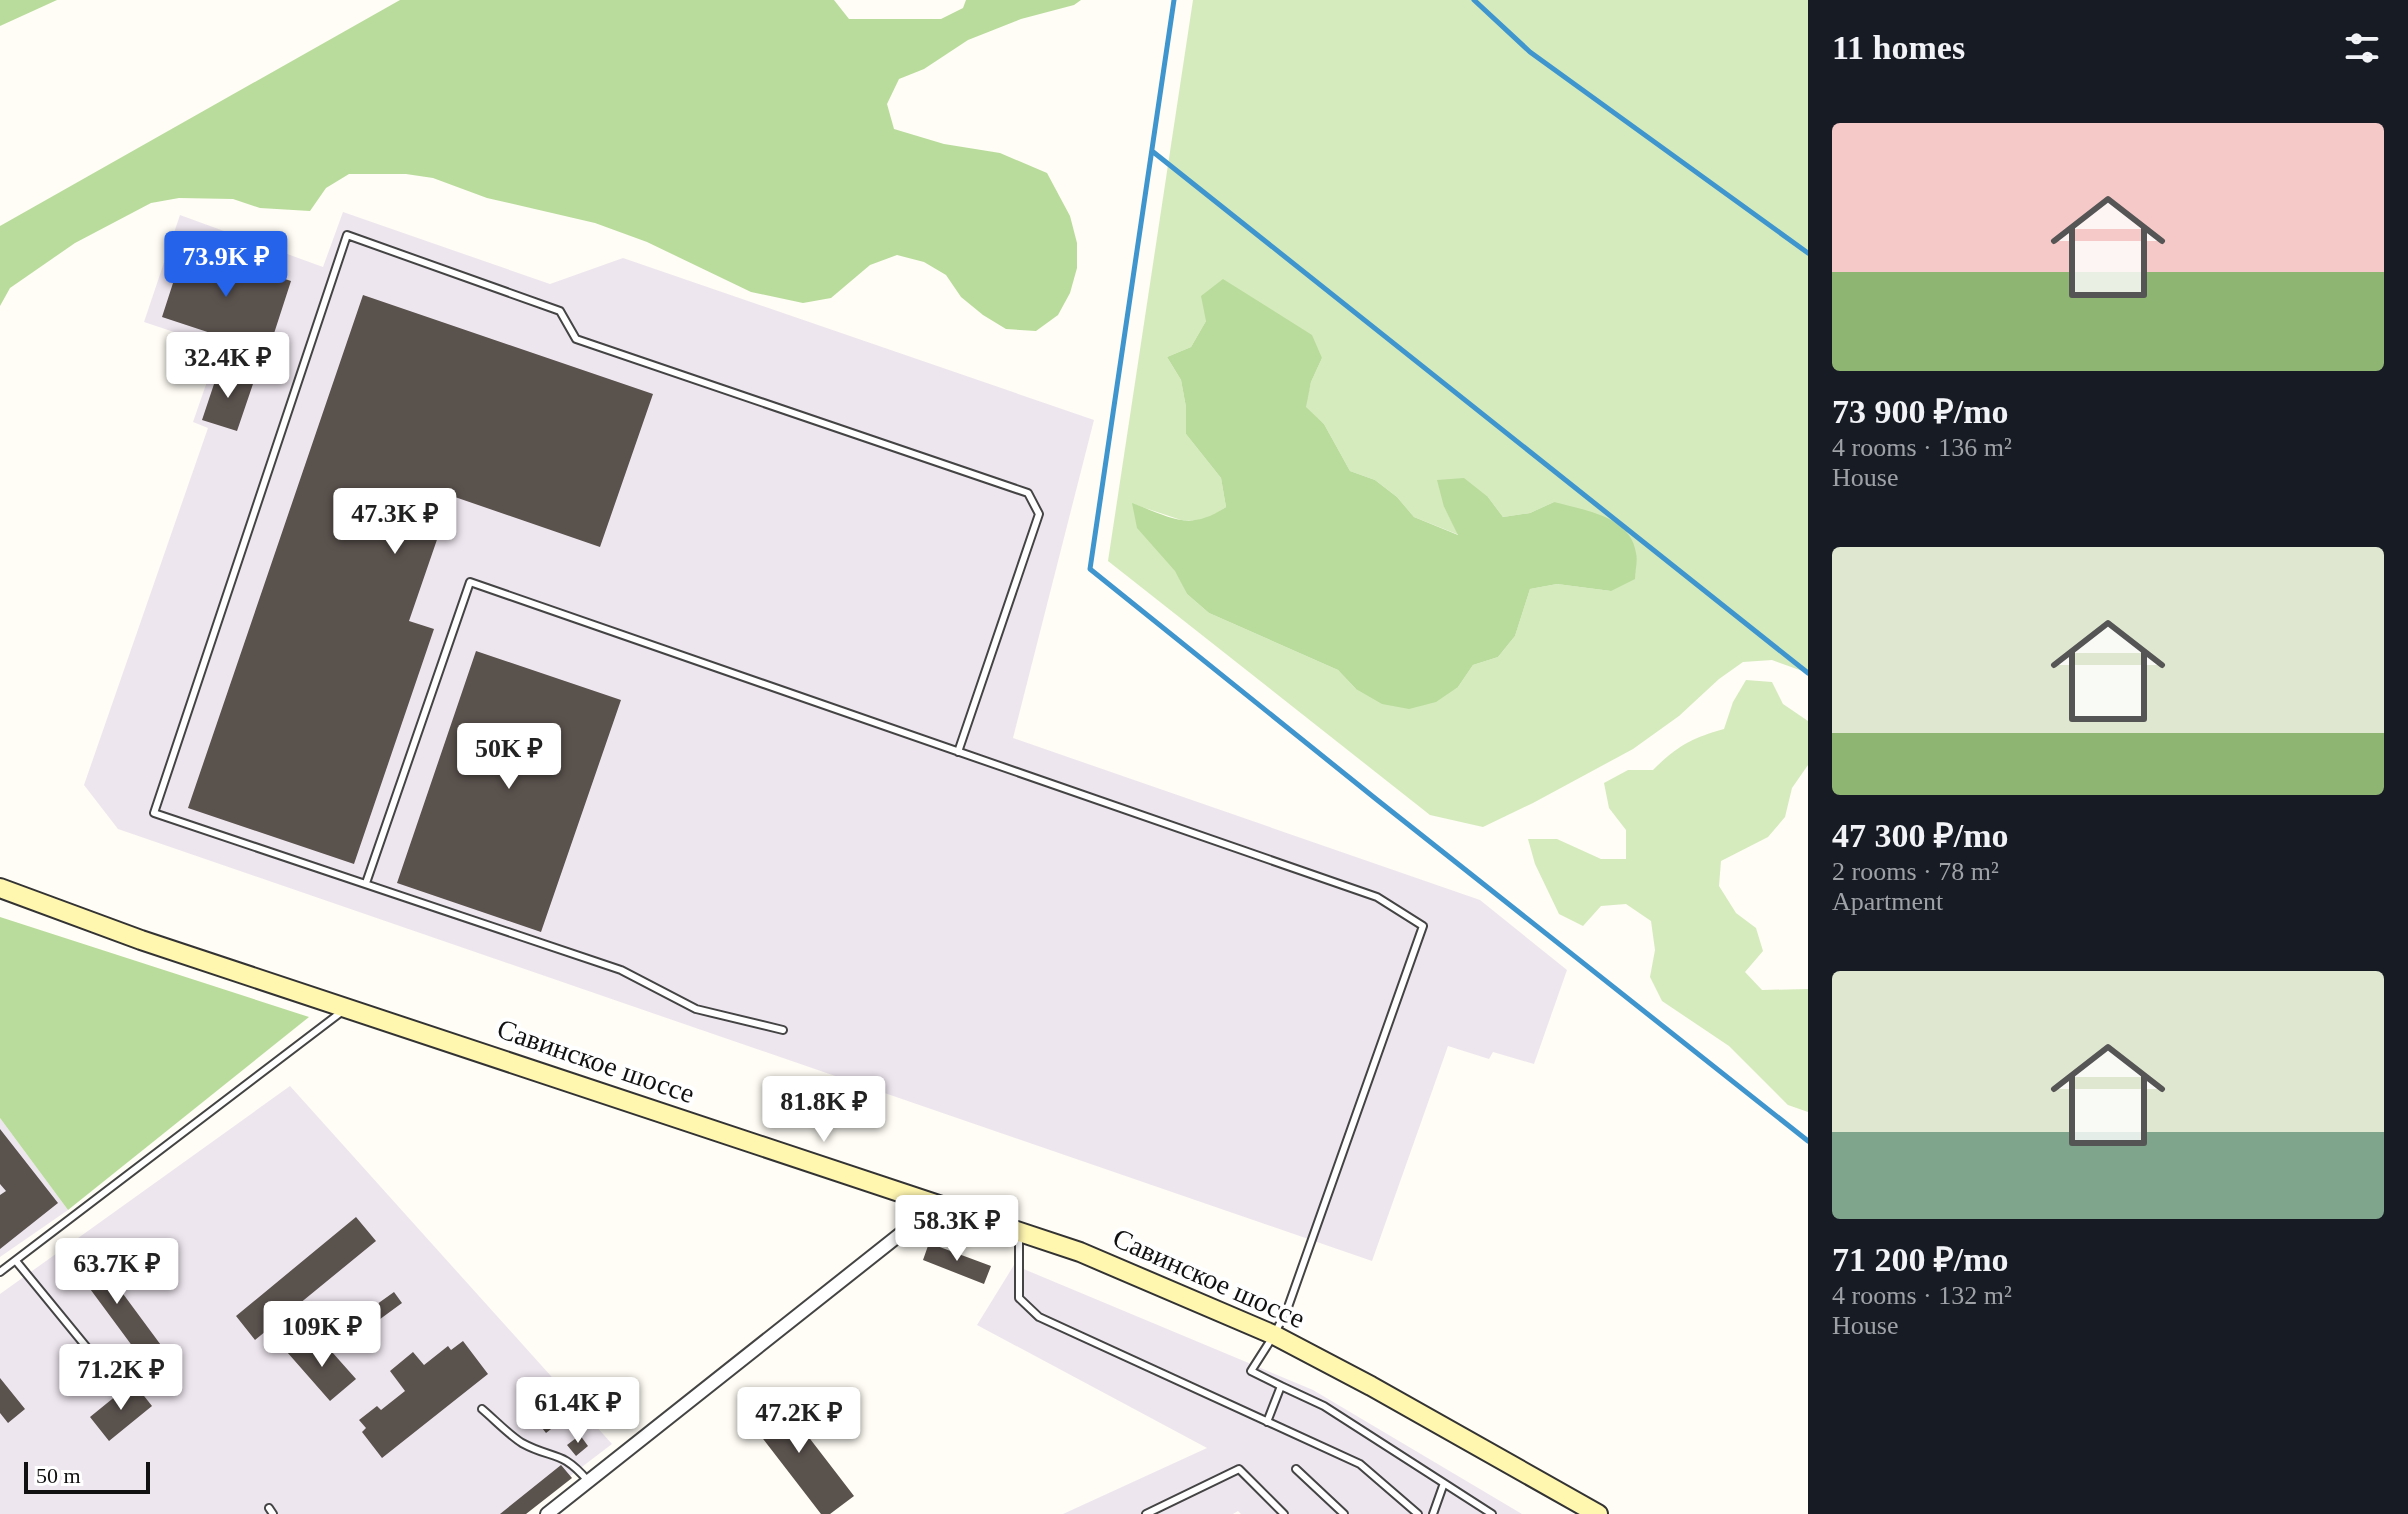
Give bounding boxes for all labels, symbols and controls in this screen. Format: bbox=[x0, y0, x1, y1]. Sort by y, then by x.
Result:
icon: filters bbox=[2340, 26, 2384, 70]
text: 11 homes bbox=[1832, 29, 1965, 66]
icon: home bbox=[2036, 175, 2180, 319]
pin: 73.9K ₽ bbox=[152, 231, 300, 299]
text: 73.9K ₽ bbox=[182, 242, 270, 271]
pin: 32.4K ₽ bbox=[154, 332, 302, 400]
text: 32.4K ₽ bbox=[184, 343, 272, 372]
text: 73 900 ₽/mo bbox=[1832, 393, 2009, 430]
text: 4 rooms · 136 m² bbox=[1832, 433, 2012, 462]
text: House bbox=[1832, 463, 1898, 492]
pin: 47.3K ₽ bbox=[321, 488, 469, 556]
text: 47.3K ₽ bbox=[351, 499, 439, 528]
icon: home bbox=[2036, 599, 2180, 743]
pin: 50K ₽ bbox=[453, 723, 565, 791]
text: 50K ₽ bbox=[475, 734, 543, 763]
text: 47 300 ₽/mo bbox=[1832, 817, 2009, 854]
text: 2 rooms · 78 m² bbox=[1832, 857, 1999, 886]
text: Apartment bbox=[1832, 887, 1943, 916]
street label: Савинское шоссе bbox=[493, 1013, 699, 1109]
icon: home bbox=[2036, 1023, 2180, 1167]
pin: 81.8K ₽ bbox=[750, 1076, 898, 1144]
text: 81.8K ₽ bbox=[780, 1087, 868, 1116]
pin: 58.3K ₽ bbox=[883, 1195, 1031, 1263]
text: 58.3K ₽ bbox=[913, 1206, 1001, 1235]
street label: Савинское шоссе bbox=[1108, 1222, 1310, 1334]
pin: 63.7K ₽ bbox=[43, 1238, 191, 1306]
text: 71 200 ₽/mo bbox=[1832, 1241, 2009, 1278]
text: 63.7K ₽ bbox=[73, 1249, 161, 1278]
text: 4 rooms · 132 m² bbox=[1832, 1281, 2012, 1310]
pin: 109K ₽ bbox=[257, 1301, 387, 1369]
text: House bbox=[1832, 1311, 1898, 1340]
text: 109K ₽ bbox=[282, 1312, 362, 1341]
pin: 71.2K ₽ bbox=[47, 1344, 195, 1412]
text: 71.2K ₽ bbox=[77, 1355, 165, 1384]
pin: 61.4K ₽ bbox=[504, 1377, 652, 1445]
pin: 47.2K ₽ bbox=[725, 1387, 873, 1455]
text: 61.4K ₽ bbox=[534, 1388, 622, 1417]
text: 47.2K ₽ bbox=[755, 1398, 843, 1427]
scale bar bbox=[24, 1458, 150, 1494]
text: 50 m bbox=[36, 1463, 81, 1488]

